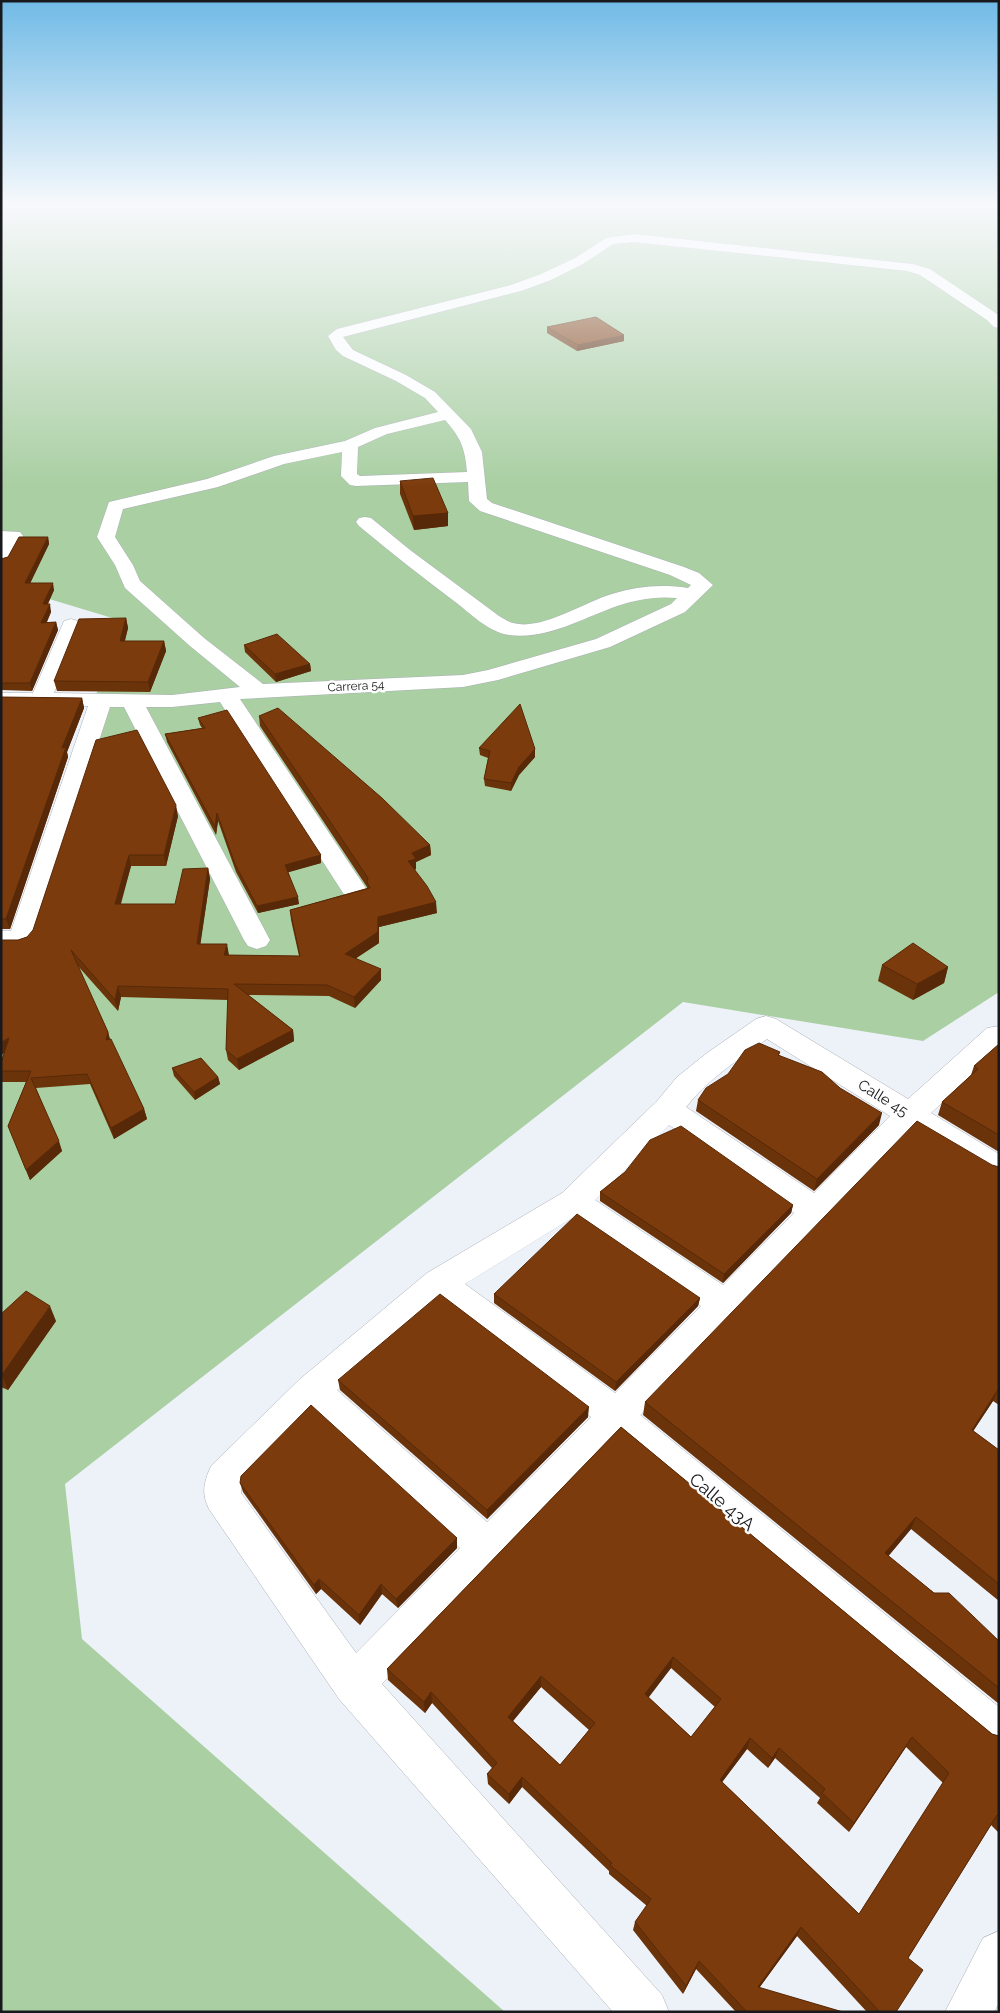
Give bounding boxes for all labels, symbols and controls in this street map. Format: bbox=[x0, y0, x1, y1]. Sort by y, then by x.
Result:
street label: Carrera 54 bbox=[327, 677, 385, 694]
street label: Calle 45 bbox=[855, 1076, 911, 1120]
street label: Calle 43A bbox=[685, 1468, 759, 1535]

